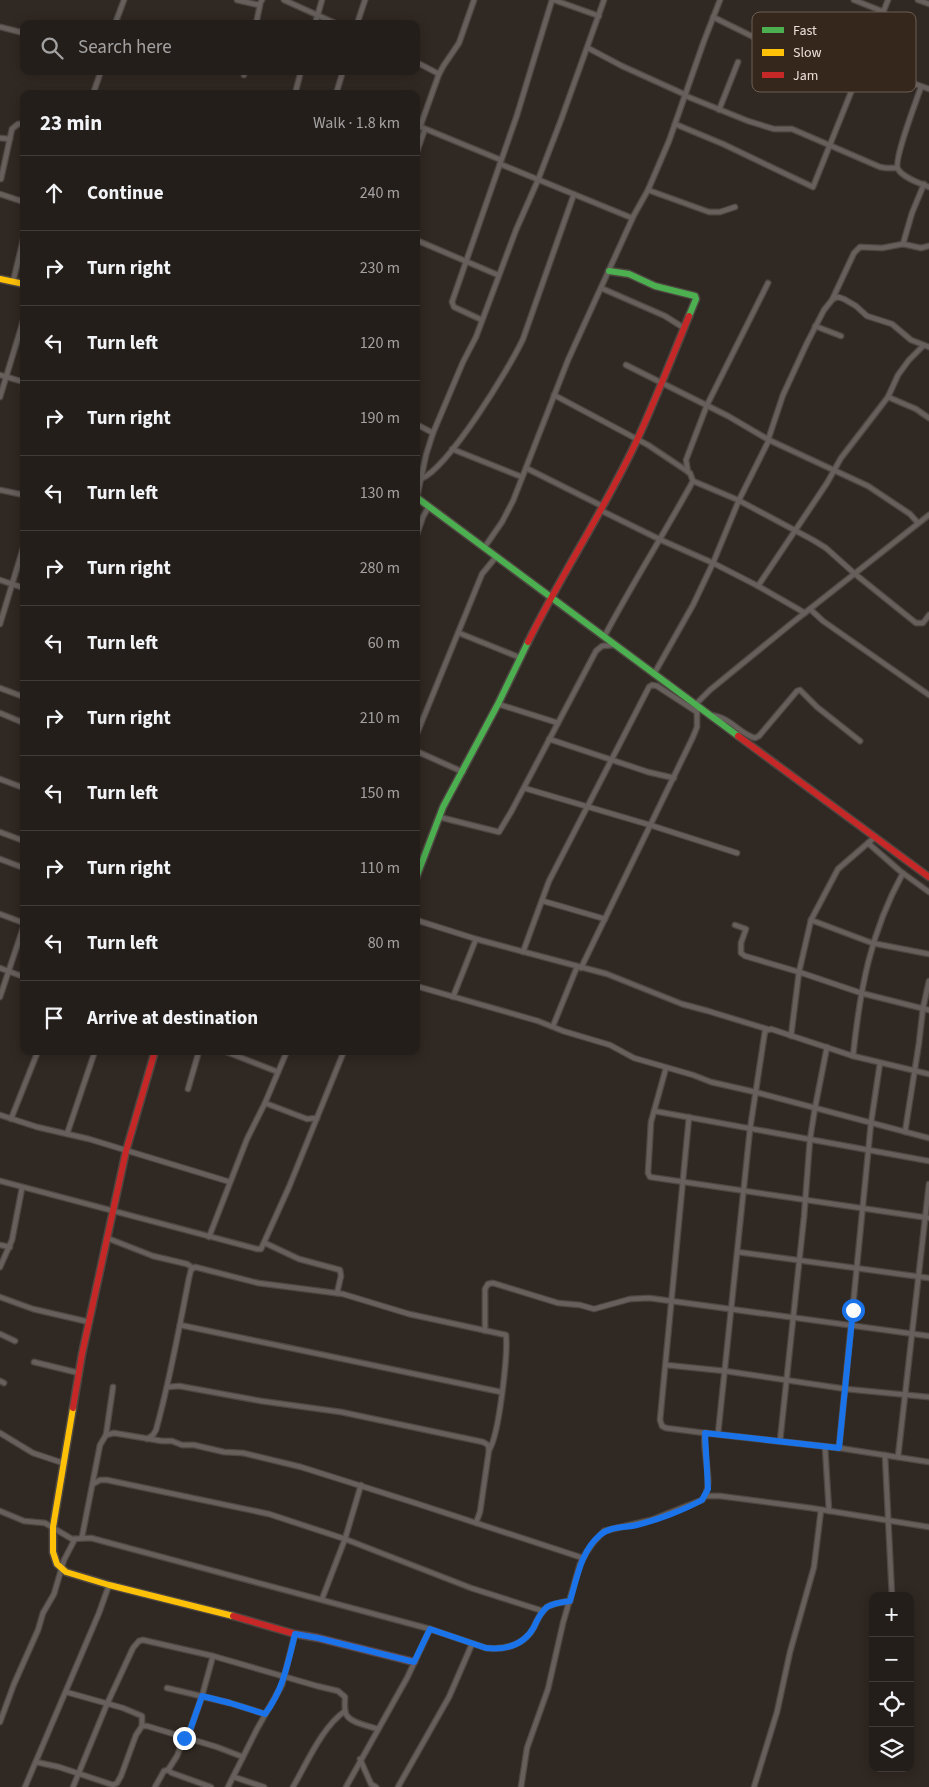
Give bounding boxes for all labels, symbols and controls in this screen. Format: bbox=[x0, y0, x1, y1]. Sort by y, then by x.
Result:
legend bbox=[752, 12, 916, 92]
search box bbox=[20, 20, 420, 75]
text: Fast bbox=[793, 21, 817, 41]
icon: search bbox=[38, 34, 66, 62]
text: Search here bbox=[78, 34, 172, 61]
text: Slow bbox=[793, 43, 822, 63]
text: Jam bbox=[793, 66, 818, 86]
text: 23 min bbox=[40, 108, 102, 138]
text: Walk · 1.8 km bbox=[313, 112, 400, 134]
icon: ahead bbox=[40, 179, 68, 207]
text: Continue bbox=[87, 180, 164, 207]
text: 240 m bbox=[360, 182, 400, 204]
icon: right bbox=[40, 254, 68, 282]
text: Turn right bbox=[87, 255, 171, 282]
text: 230 m bbox=[360, 257, 400, 279]
icon: left bbox=[40, 329, 68, 357]
text: Turn left bbox=[87, 330, 158, 357]
text: 120 m bbox=[360, 332, 400, 354]
icon: right bbox=[40, 404, 68, 432]
text: Turn right bbox=[87, 405, 171, 432]
text: 190 m bbox=[360, 407, 400, 429]
icon: left bbox=[40, 479, 68, 507]
text: Turn left bbox=[87, 480, 158, 507]
text: 130 m bbox=[360, 482, 400, 504]
icon: right bbox=[40, 554, 68, 582]
text: Turn right bbox=[87, 555, 171, 582]
text: 280 m bbox=[360, 557, 400, 579]
icon: left bbox=[40, 629, 68, 657]
text: Turn left bbox=[87, 630, 158, 657]
text: 60 m bbox=[368, 632, 400, 654]
icon: right bbox=[40, 704, 68, 732]
text: Turn right bbox=[87, 705, 171, 732]
text: 210 m bbox=[360, 707, 400, 729]
icon: left bbox=[40, 779, 68, 807]
text: Turn left bbox=[87, 780, 158, 807]
text: 150 m bbox=[360, 782, 400, 804]
icon: right bbox=[40, 854, 68, 882]
text: Turn right bbox=[87, 855, 171, 882]
text: 110 m bbox=[360, 857, 400, 879]
icon: left bbox=[40, 929, 68, 957]
text: Turn left bbox=[87, 930, 158, 957]
text: 80 m bbox=[368, 932, 400, 954]
icon: arrive bbox=[40, 1004, 68, 1032]
text: Arrive at destination bbox=[87, 1005, 258, 1032]
route start bbox=[842, 1299, 865, 1322]
map controls bbox=[869, 1592, 914, 1772]
button: + bbox=[869, 1592, 914, 1637]
button: − bbox=[869, 1637, 914, 1682]
button: locate bbox=[869, 1682, 914, 1727]
route end bbox=[173, 1727, 196, 1750]
button: layers bbox=[869, 1727, 914, 1772]

